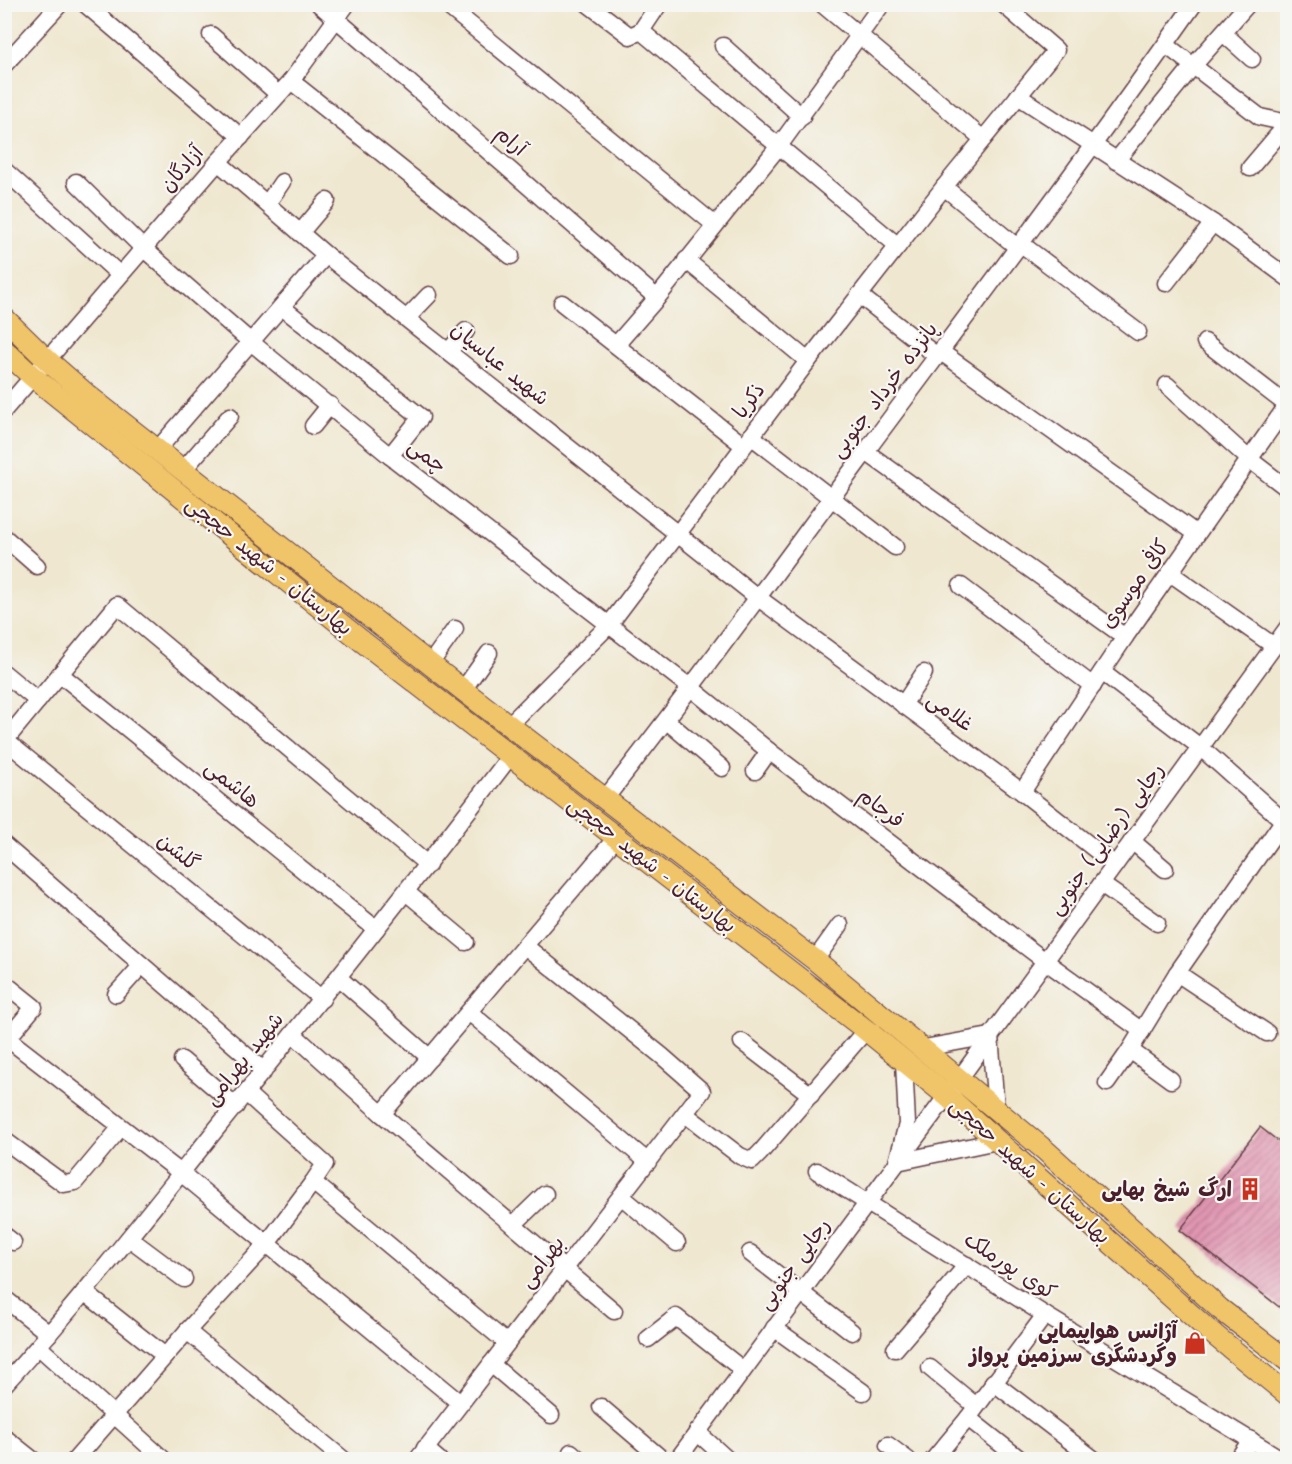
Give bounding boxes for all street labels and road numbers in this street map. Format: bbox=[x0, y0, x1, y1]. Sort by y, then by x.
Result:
street label: آرام bbox=[488, 119, 534, 164]
street label: آزادگان bbox=[153, 139, 211, 199]
street label: شهید عباسیان bbox=[445, 315, 555, 413]
street label: پانزده خرداد جنوبی bbox=[823, 316, 945, 464]
street label: ذکریا bbox=[726, 377, 772, 425]
street label: چمی bbox=[402, 432, 452, 480]
street label: بهارستان - شهید حججی bbox=[179, 489, 359, 643]
street label: کافی موسوی bbox=[1093, 533, 1177, 635]
street label: غلامی bbox=[921, 685, 979, 739]
street label: هاشمی bbox=[198, 753, 266, 815]
street label: رجایی (رضایی) جنوبی bbox=[1041, 757, 1171, 921]
street label: فرجام bbox=[851, 781, 910, 836]
street label: بهارستان - شهید حججی bbox=[561, 790, 743, 940]
street label: گلشن bbox=[151, 826, 205, 878]
street label: شهید بهرامی bbox=[197, 1006, 291, 1112]
street label: بهارستان - شهید حججی bbox=[943, 1091, 1117, 1251]
street label: رجایی جنوبی bbox=[751, 1212, 837, 1316]
street label: کوی پورملک bbox=[958, 1225, 1062, 1307]
street label: بهرامی bbox=[512, 1230, 572, 1294]

